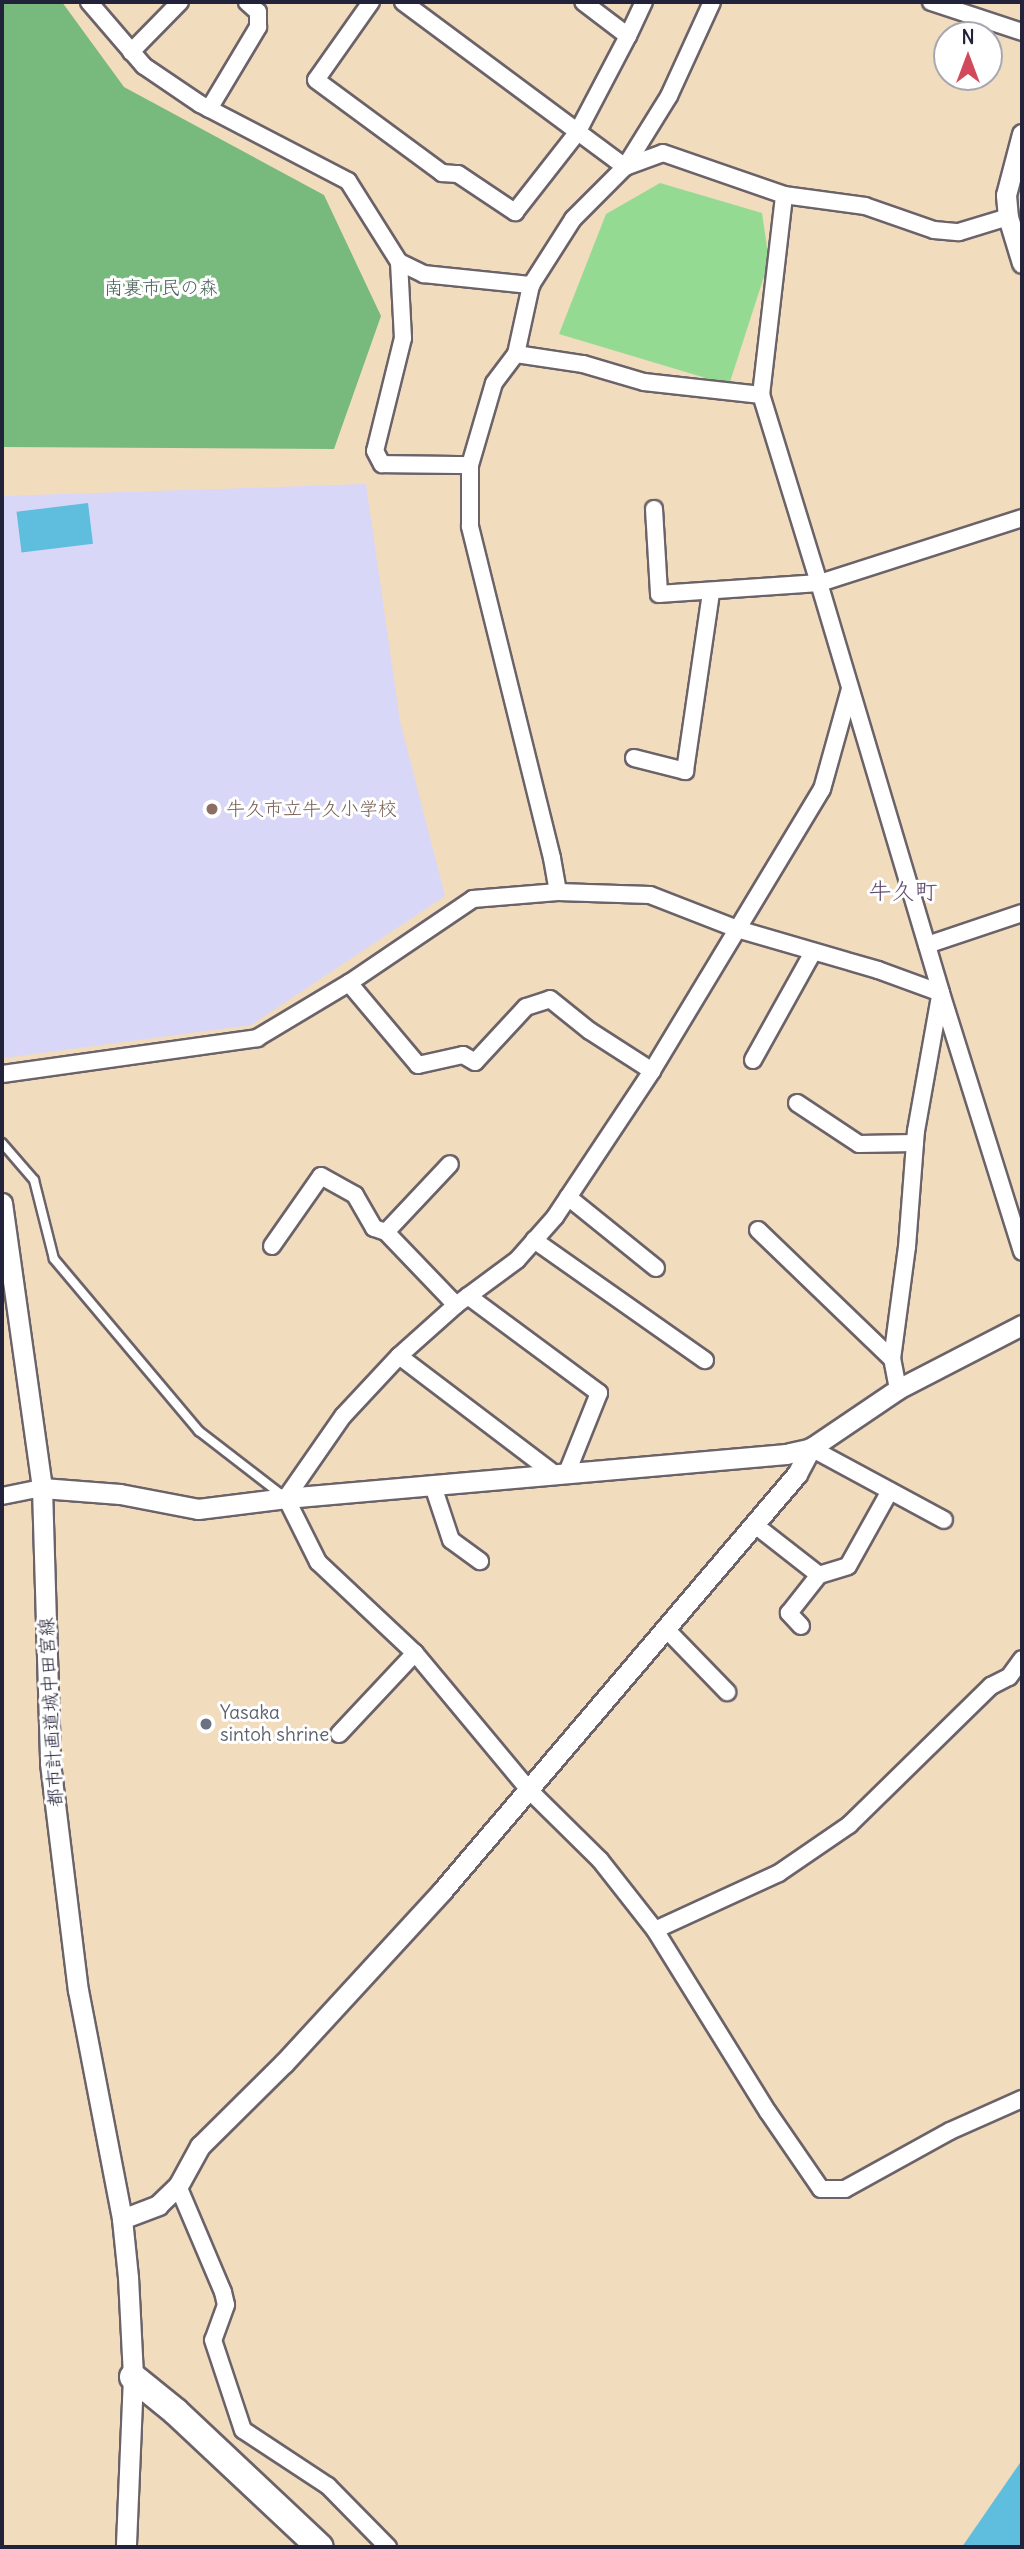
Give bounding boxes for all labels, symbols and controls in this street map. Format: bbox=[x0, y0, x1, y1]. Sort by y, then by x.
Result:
north arrow bbox=[933, 21, 1003, 91]
text: N bbox=[961, 25, 975, 49]
park label: 南裏市民の森 bbox=[104, 277, 218, 299]
place label: 牛久市立牛久小学校 bbox=[226, 798, 397, 820]
marker: 牛久市立牛久小学校 bbox=[204, 801, 220, 817]
district label: 牛久町 bbox=[869, 877, 937, 905]
street label: 都市計画道城中田宮線 bbox=[35, 1617, 67, 1807]
place label: Yasaka sintoh shrine bbox=[220, 1702, 329, 1746]
marker: Yasaka sintoh shrine bbox=[198, 1716, 214, 1732]

